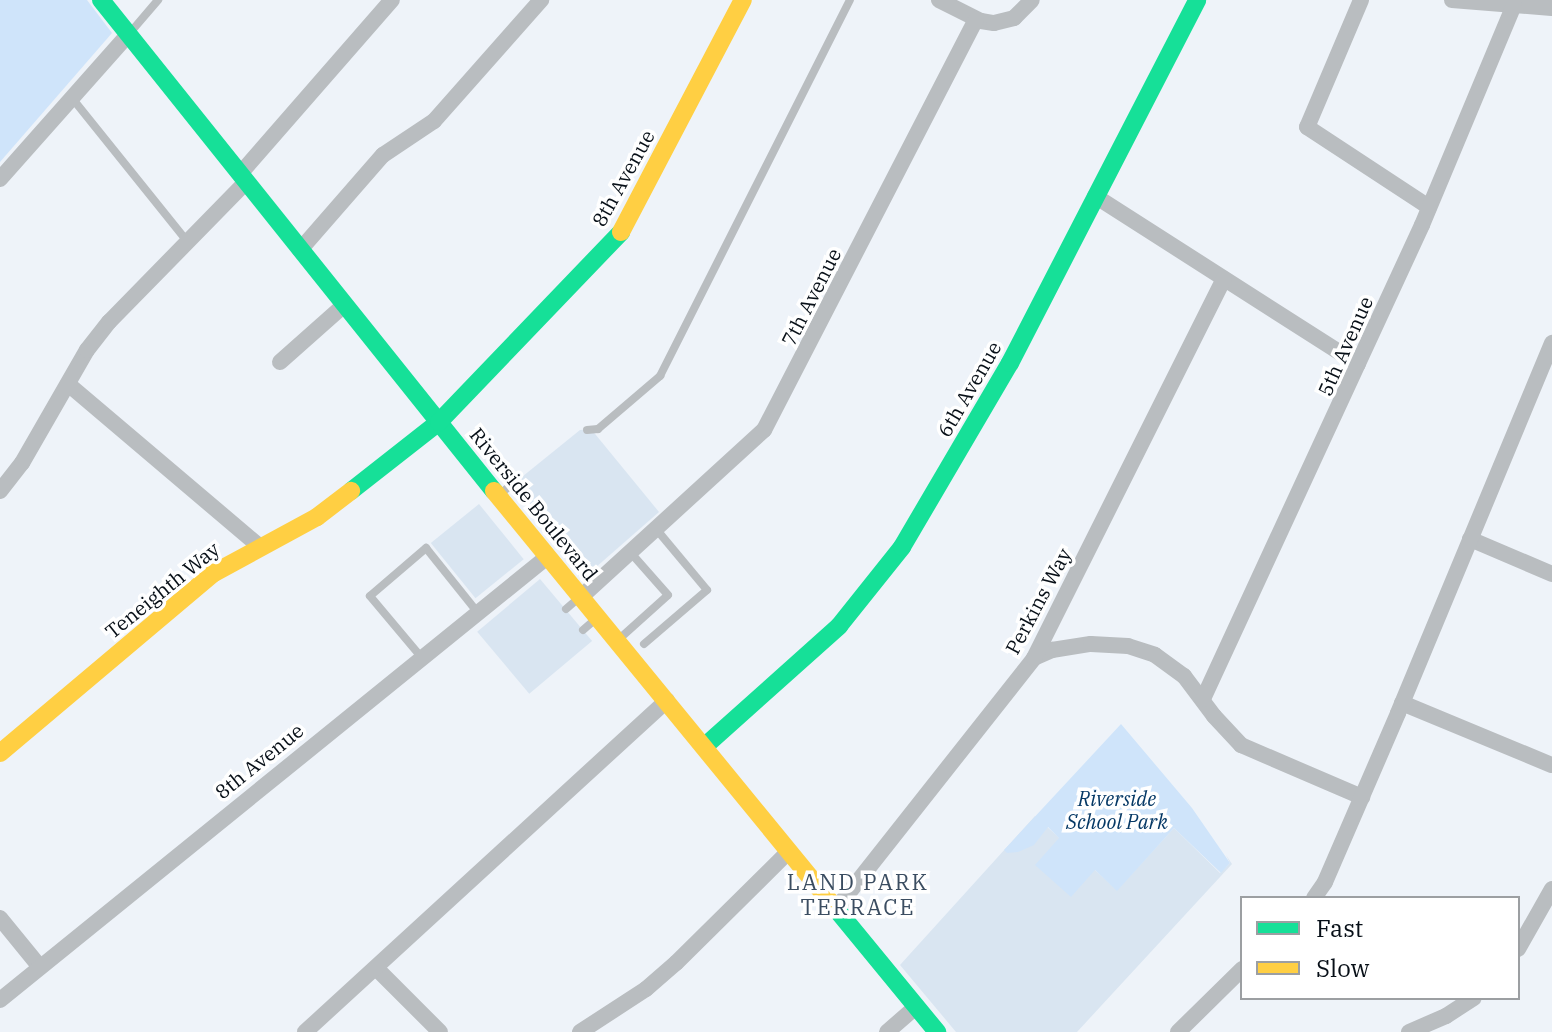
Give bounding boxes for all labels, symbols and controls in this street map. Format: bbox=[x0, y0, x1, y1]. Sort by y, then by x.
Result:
street label: 8th Avenue bbox=[587, 126, 659, 230]
street label: 7th Avenue bbox=[776, 244, 846, 350]
street label: 5th Avenue bbox=[1312, 292, 1378, 400]
street label: 6th Avenue bbox=[932, 337, 1006, 441]
street label: Riverside Boulevard bbox=[465, 423, 603, 585]
street label: Teneighth Way bbox=[100, 537, 224, 643]
street label: Perkins Way bbox=[1000, 544, 1076, 658]
street label: 8th Avenue bbox=[210, 718, 308, 804]
park label: Riverside School Park bbox=[1066, 786, 1168, 833]
district label: LAND PARK TERRACE bbox=[787, 868, 929, 920]
legend bbox=[1240, 896, 1520, 1000]
text: Fast bbox=[1316, 912, 1363, 944]
text: Slow bbox=[1316, 952, 1369, 984]

